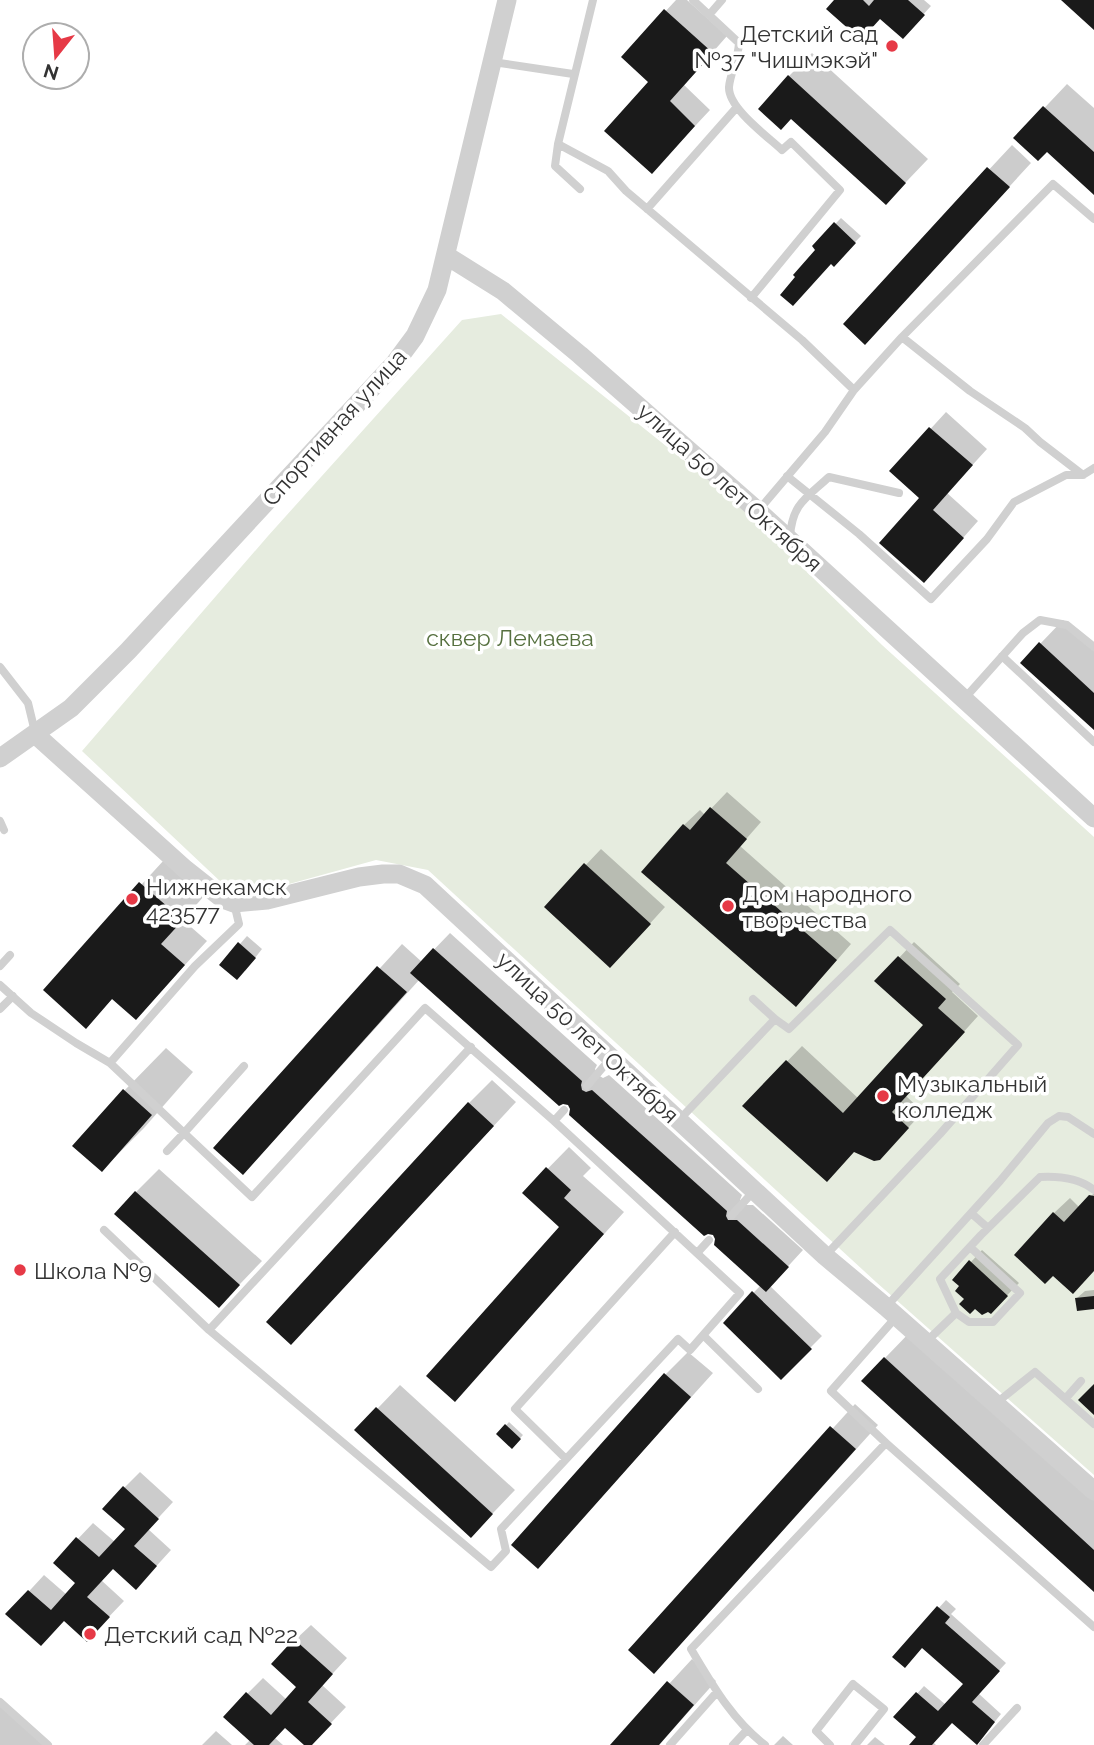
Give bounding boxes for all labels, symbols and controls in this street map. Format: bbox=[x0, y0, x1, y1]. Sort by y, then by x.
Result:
place label: Детский сад №37 "Чишмэкэй" bbox=[694, 20, 878, 73]
north arrow bbox=[21, 21, 91, 91]
marker: Детский сад №37 "Чишмэкэй" bbox=[884, 38, 900, 54]
text: N bbox=[41, 60, 61, 85]
street label: Спортивная улица bbox=[256, 343, 412, 511]
street label: улица 50 лет Октября bbox=[632, 397, 828, 577]
park label: сквер Лемаева bbox=[426, 624, 594, 651]
place label: Нижнекамск 423577 bbox=[146, 873, 287, 926]
place label: Дом народного творчества bbox=[742, 880, 912, 933]
marker: Нижнекамск 423577 bbox=[124, 891, 140, 907]
marker: Дом народного творчества bbox=[720, 898, 736, 914]
street label: улица 50 лет Октября bbox=[491, 946, 685, 1128]
place label: Музыкальный колледж bbox=[897, 1070, 1047, 1123]
marker: Музыкальный колледж bbox=[875, 1088, 891, 1104]
place label: Школа №9 bbox=[34, 1257, 152, 1284]
marker: Школа №9 bbox=[12, 1262, 28, 1278]
place label: Детский сад №22 bbox=[104, 1621, 298, 1648]
marker: Детский сад №22 bbox=[82, 1626, 98, 1642]

